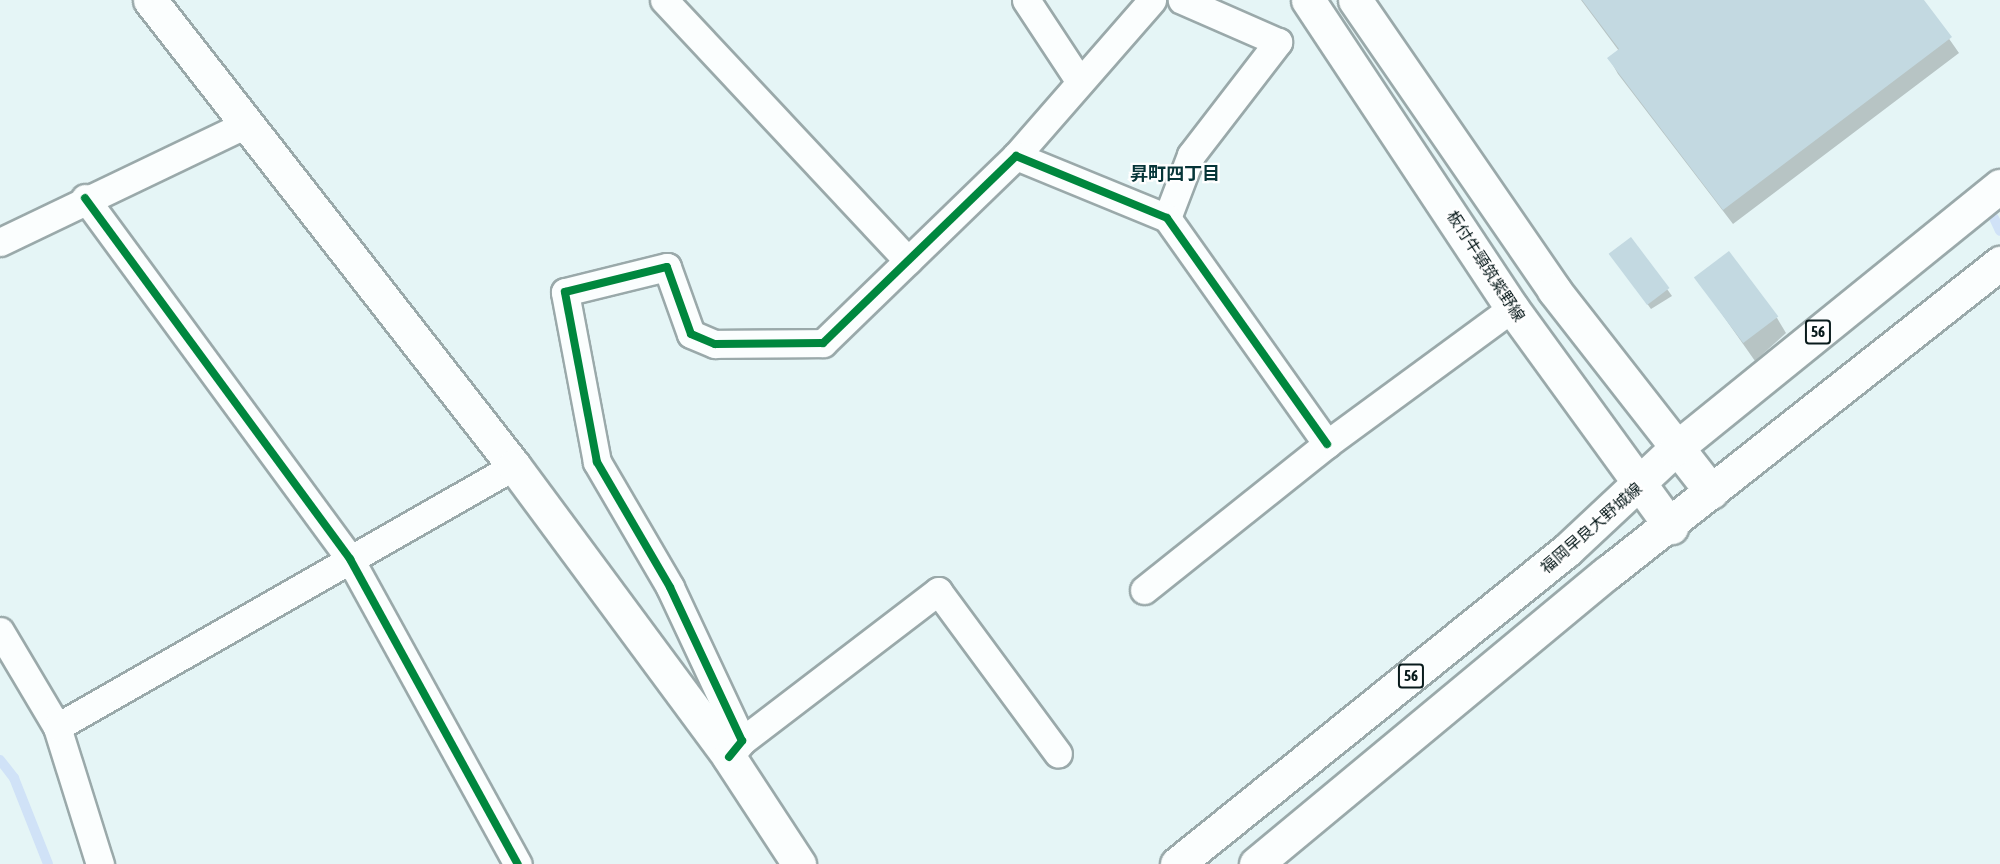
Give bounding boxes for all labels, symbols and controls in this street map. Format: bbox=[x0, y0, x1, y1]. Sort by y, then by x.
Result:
district label: 昇町四丁目 bbox=[1130, 163, 1220, 185]
street label: 板付牛頸筑紫野線 bbox=[1443, 207, 1529, 325]
road number: 56 bbox=[1804, 320, 1832, 344]
street label: 福岡早良大野城線 bbox=[1536, 479, 1646, 577]
road number: 56 bbox=[1398, 664, 1424, 688]

